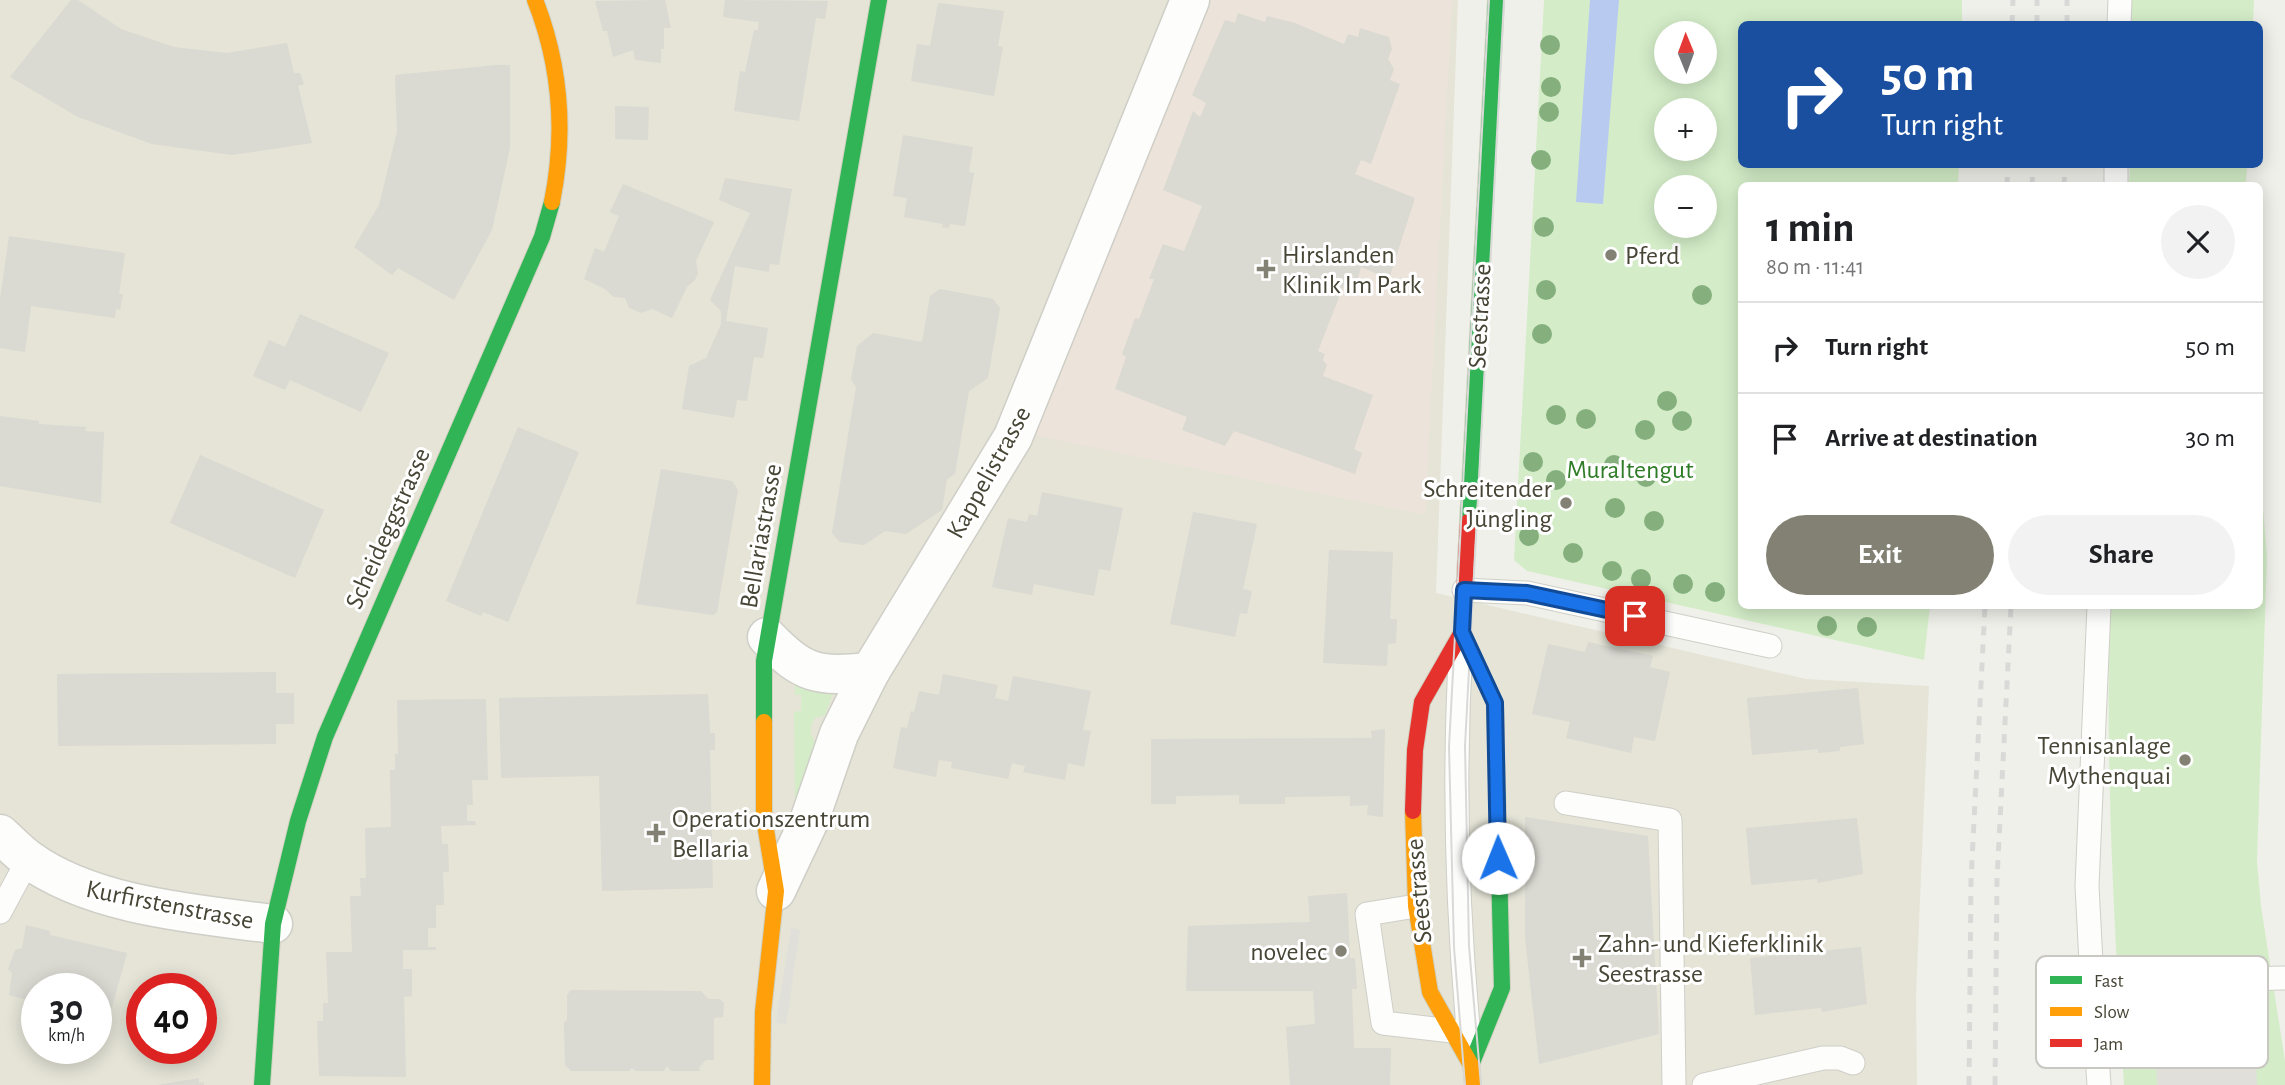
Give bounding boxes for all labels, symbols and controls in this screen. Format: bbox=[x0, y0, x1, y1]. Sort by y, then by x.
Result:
north arrow bbox=[1654, 21, 1717, 84]
map controls bbox=[1654, 21, 1717, 238]
icon: right bbox=[1766, 49, 1857, 140]
text: 50 m bbox=[1881, 51, 1975, 100]
button: + bbox=[1654, 98, 1717, 161]
text: Turn right bbox=[1881, 109, 2003, 141]
button: − bbox=[1654, 175, 1717, 238]
button: close bbox=[2161, 205, 2235, 279]
text: 1 min bbox=[1766, 207, 1855, 249]
place label: Hirslanden Klinik Im Park bbox=[1282, 242, 1422, 298]
place label: Pferd bbox=[1625, 243, 1680, 269]
marker: Pferd bbox=[1603, 247, 1619, 263]
text: 80 m · 11:41 bbox=[1766, 256, 1864, 279]
marker: Hirslanden Klinik Im Park bbox=[1256, 259, 1276, 279]
street label: Seestrasse bbox=[1464, 263, 1496, 369]
icon: right bbox=[1766, 329, 1804, 367]
text: Turn right bbox=[1825, 334, 1928, 360]
text: 50 m bbox=[2185, 334, 2235, 360]
street label: Kappelistrasse bbox=[942, 402, 1036, 543]
icon: arrive bbox=[1766, 420, 1804, 458]
text: Arrive at destination bbox=[1825, 425, 2038, 451]
text: 30 m bbox=[2185, 425, 2235, 451]
street label: Scheideggstrasse bbox=[341, 444, 435, 613]
park label: Muraltengut bbox=[1566, 457, 1694, 483]
street label: Bellariastrasse bbox=[735, 462, 786, 610]
place label: Schreitender Jüngling bbox=[1423, 476, 1553, 532]
marker: Schreitender Jüngling bbox=[1558, 495, 1574, 511]
button: Exit bbox=[1766, 515, 1994, 595]
button: Share bbox=[2008, 515, 2235, 595]
pin bbox=[1605, 586, 1665, 646]
icon: arrive bbox=[1616, 597, 1654, 635]
place label: Tennisanlage Mythenquai bbox=[2037, 733, 2171, 789]
marker: Tennisanlage Mythenquai bbox=[2177, 752, 2193, 768]
place label: Operationszentrum Bellaria bbox=[672, 806, 870, 862]
position arrow bbox=[1461, 821, 1535, 895]
marker: Operationszentrum Bellaria bbox=[646, 823, 666, 843]
street label: Seestrasse bbox=[1401, 837, 1437, 944]
street label: Kurfirstenstrasse bbox=[84, 876, 256, 934]
place label: Zahn- und Kieferklinik Seestrasse bbox=[1598, 931, 1823, 987]
place label: novelec bbox=[1250, 939, 1327, 965]
marker: novelec bbox=[1333, 943, 1349, 959]
marker: Zahn- und Kieferklinik Seestrasse bbox=[1572, 948, 1592, 968]
legend bbox=[2036, 956, 2268, 1068]
text: Fast bbox=[2094, 972, 2124, 991]
speed limit sign: 40 bbox=[126, 973, 217, 1064]
text: 30 bbox=[50, 992, 83, 1027]
text: Slow bbox=[2094, 1003, 2130, 1022]
text: km/h bbox=[48, 1027, 85, 1045]
text: Jam bbox=[2094, 1035, 2123, 1054]

